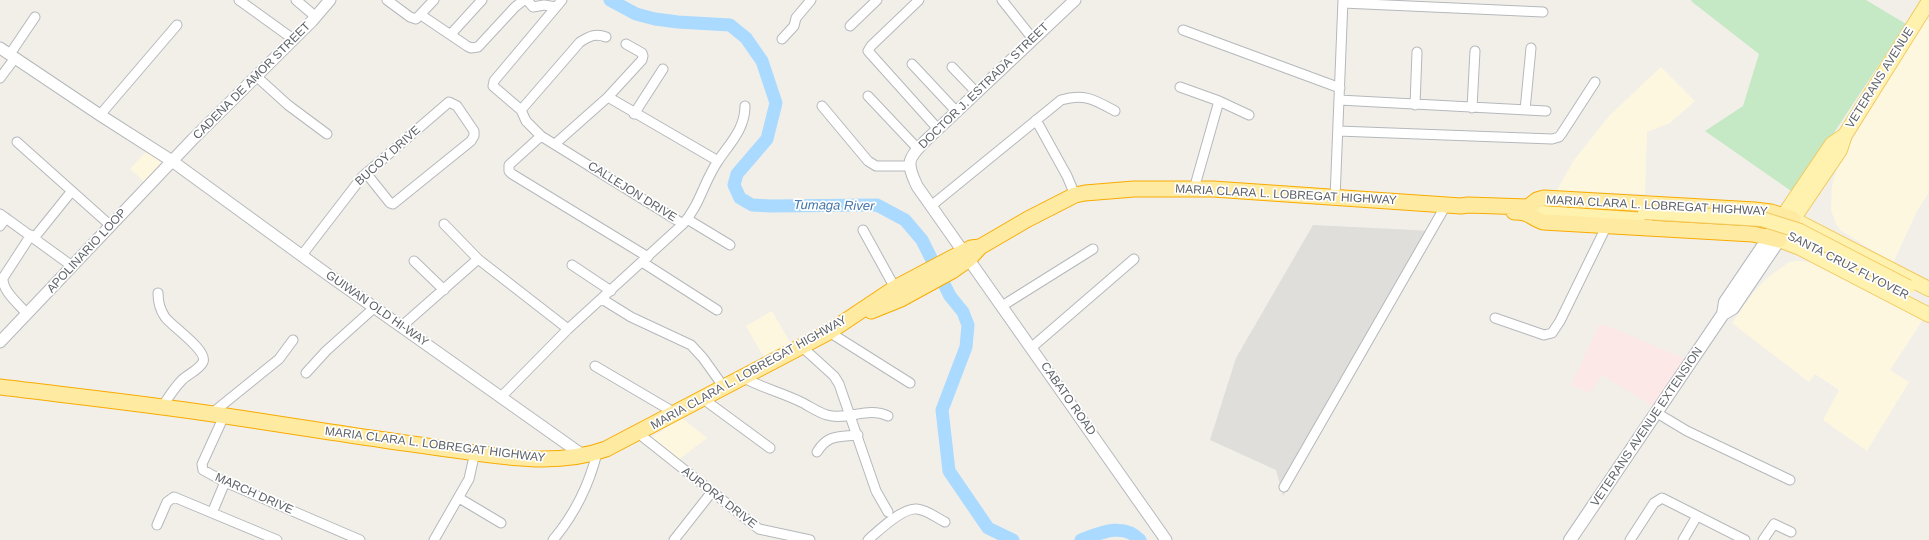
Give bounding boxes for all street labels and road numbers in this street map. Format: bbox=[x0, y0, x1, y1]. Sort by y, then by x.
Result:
street label: CADENA DE AMOR STREET bbox=[190, 19, 314, 143]
street label: DOCTOR J. ESTRADA STREET bbox=[916, 20, 1052, 152]
street label: VETERANS AVENUE bbox=[1843, 25, 1917, 131]
street label: BUCOY DRIVE bbox=[352, 123, 424, 189]
street label: CALLEJON DRIVE bbox=[585, 159, 679, 225]
street label: MARIA CLARA L. LOBREGAT HIGHWAY bbox=[1175, 182, 1397, 208]
street label: MARIA CLARA L. LOBREGAT HIGHWAY bbox=[1546, 193, 1768, 219]
street label: APOLINARIO LOOP bbox=[44, 206, 130, 296]
street label: SANTA CRUZ FLYOVER bbox=[1785, 229, 1911, 303]
street label: GUIWAN OLD HI-WAY bbox=[323, 268, 431, 350]
street label: MARIA CLARA L. LOBREGAT HIGHWAY bbox=[649, 313, 849, 433]
street label: VETERANS AVENUE EXTENSION bbox=[1588, 345, 1706, 509]
street label: CABATO ROAD bbox=[1037, 360, 1099, 438]
street label: MARIA CLARA L. LOBREGAT HIGHWAY bbox=[324, 424, 546, 466]
street label: AURORA DRIVE bbox=[679, 464, 759, 532]
street label: MARCH DRIVE bbox=[213, 470, 295, 518]

